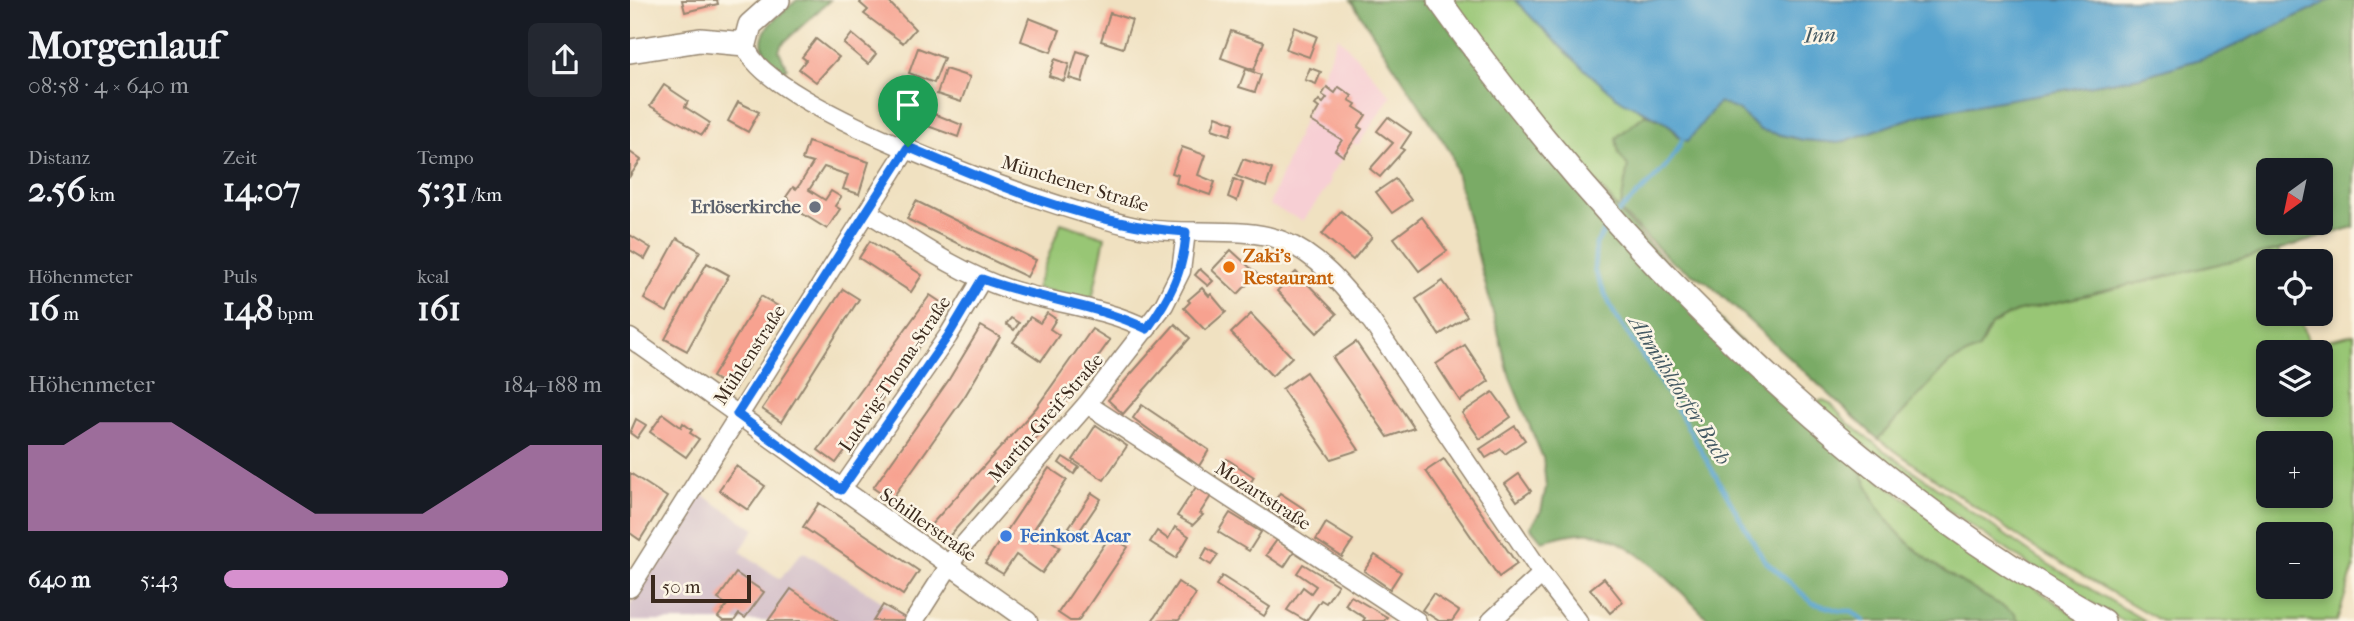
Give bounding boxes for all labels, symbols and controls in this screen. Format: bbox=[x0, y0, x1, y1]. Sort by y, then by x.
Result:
water label: Inn bbox=[1803, 22, 1836, 48]
text: Morgenlauf bbox=[28, 23, 221, 68]
button: share bbox=[528, 23, 602, 97]
text: 08:58 · 4 × 640 m bbox=[28, 72, 189, 99]
pin bbox=[878, 75, 938, 147]
icon: arrive bbox=[889, 86, 927, 124]
text: Distanz bbox=[28, 147, 90, 169]
text: Zeit bbox=[223, 147, 257, 169]
text: Tempo bbox=[417, 147, 474, 169]
street label: Münchener Straße bbox=[999, 151, 1151, 217]
north arrow bbox=[2256, 158, 2333, 234]
map controls bbox=[2256, 158, 2333, 599]
text: 2.56 bbox=[28, 169, 85, 210]
text: 14:07 bbox=[223, 169, 300, 210]
text: 5:31 bbox=[417, 169, 468, 210]
text: km bbox=[85, 184, 115, 206]
text: /km bbox=[468, 184, 502, 206]
place label: Erlöserkirche bbox=[691, 196, 802, 218]
marker: Erlöserkirche bbox=[807, 199, 823, 215]
place label: Zaki's Restaurant bbox=[1243, 245, 1334, 289]
button: locate bbox=[2256, 249, 2333, 326]
marker: Zaki's Restaurant bbox=[1221, 259, 1237, 275]
text: Höhenmeter bbox=[28, 266, 133, 288]
text: Puls bbox=[223, 266, 257, 288]
text: kcal bbox=[417, 266, 449, 288]
text: 16 bbox=[28, 288, 59, 329]
text: 148 bbox=[223, 288, 273, 329]
text: 161 bbox=[417, 288, 461, 329]
street label: Ludwig-Thoma-Straße bbox=[835, 292, 955, 456]
street label: Mühlenstraße bbox=[710, 301, 790, 409]
text: m bbox=[59, 303, 79, 325]
text: bpm bbox=[273, 303, 313, 325]
water label: Altmühldorfer Bach bbox=[1623, 308, 1736, 469]
button: layers bbox=[2256, 340, 2333, 417]
street label: Martin-Greif-Straße bbox=[984, 349, 1108, 487]
text: Höhenmeter bbox=[28, 371, 155, 398]
text: 184–188 m bbox=[503, 371, 602, 398]
button: + bbox=[2256, 431, 2333, 508]
street label: Mozartstraße bbox=[1211, 457, 1315, 535]
street label: Schillerstraße bbox=[876, 484, 980, 566]
button: − bbox=[2256, 522, 2333, 599]
place label: Feinkost Acar bbox=[1019, 525, 1132, 547]
marker: Feinkost Acar bbox=[998, 528, 1014, 544]
text: 640 m bbox=[28, 566, 91, 593]
text: 5:43 bbox=[140, 566, 179, 593]
scale bar bbox=[651, 572, 751, 604]
text: 50 m bbox=[662, 576, 701, 598]

